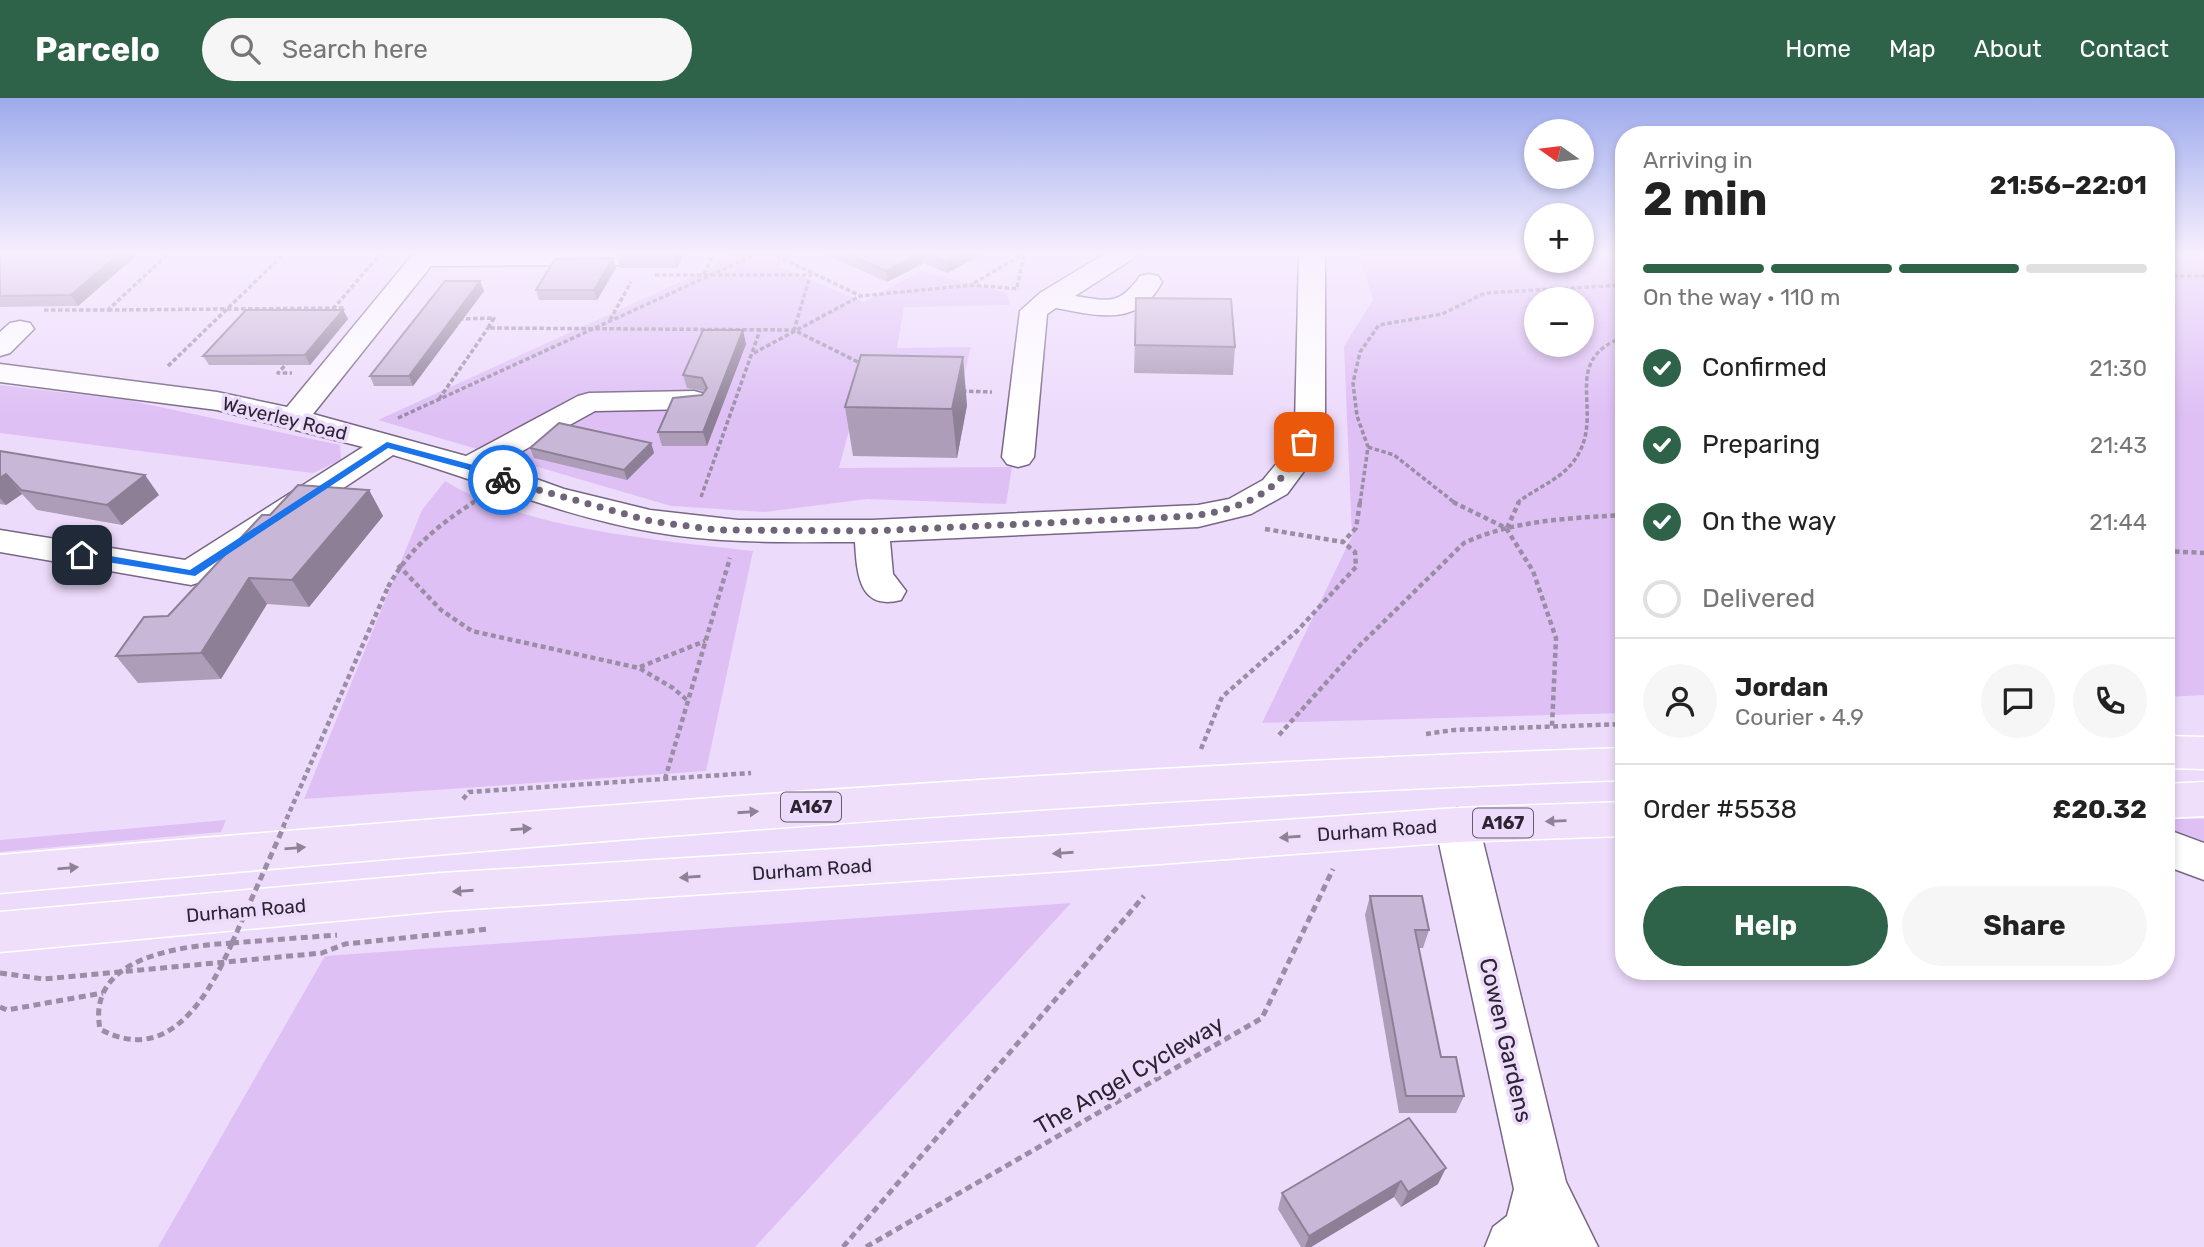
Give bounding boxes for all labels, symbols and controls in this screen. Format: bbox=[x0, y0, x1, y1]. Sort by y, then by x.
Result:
search box bbox=[202, 18, 692, 81]
text: Parcelo bbox=[35, 30, 160, 69]
icon: search bbox=[226, 30, 264, 68]
text: Search here bbox=[282, 34, 428, 65]
text: Home bbox=[1785, 35, 1851, 63]
text: Map bbox=[1889, 35, 1936, 63]
text: About bbox=[1974, 35, 2042, 63]
text: Contact bbox=[2080, 35, 2169, 63]
north arrow bbox=[1524, 119, 1594, 189]
map controls bbox=[1524, 119, 1594, 357]
text: Arriving in bbox=[1643, 146, 1753, 174]
text: 21:56–22:01 bbox=[1990, 170, 2147, 201]
text: 2 min bbox=[1643, 172, 1768, 227]
button: + bbox=[1524, 203, 1594, 273]
text: On the way · 110 m bbox=[1643, 283, 1841, 311]
button: − bbox=[1524, 287, 1594, 357]
icon: check bbox=[1643, 349, 1681, 387]
text: Confirmed bbox=[1702, 352, 1827, 383]
text: 21:30 bbox=[2089, 354, 2147, 382]
street label: Waverley Road bbox=[220, 392, 350, 445]
pin bbox=[1274, 412, 1334, 472]
icon: bag bbox=[1285, 423, 1323, 461]
icon: check bbox=[1643, 426, 1681, 464]
text: Preparing bbox=[1702, 429, 1820, 460]
text: 21:43 bbox=[2090, 431, 2147, 459]
courier bbox=[468, 445, 538, 515]
icon: bike bbox=[484, 461, 522, 499]
icon: check bbox=[1643, 503, 1681, 541]
text: On the way bbox=[1702, 506, 1836, 537]
text: 21:44 bbox=[2089, 508, 2147, 536]
pin bbox=[52, 525, 112, 585]
icon: home bbox=[63, 536, 101, 574]
text: Delivered bbox=[1702, 583, 1815, 614]
button: person bbox=[1643, 664, 1717, 738]
button: chat bbox=[1981, 664, 2055, 738]
button: phone bbox=[2073, 664, 2147, 738]
text: Jordan bbox=[1735, 672, 1828, 703]
text: Courier · 4.9 bbox=[1735, 703, 1864, 731]
road number: A167 bbox=[781, 792, 841, 822]
text: Order #5538 bbox=[1643, 794, 1797, 825]
text: £20.32 bbox=[2052, 794, 2147, 825]
one-way arrow bbox=[737, 806, 759, 817]
road number: A167 bbox=[1473, 808, 1533, 838]
street label: Durham Road bbox=[1316, 815, 1438, 846]
one-way arrow bbox=[1545, 816, 1567, 827]
one-way arrow bbox=[510, 823, 532, 834]
one-way arrow bbox=[1279, 832, 1301, 843]
one-way arrow bbox=[284, 842, 306, 853]
one-way arrow bbox=[1052, 848, 1074, 859]
street label: Durham Road bbox=[751, 854, 873, 885]
one-way arrow bbox=[57, 862, 79, 873]
one-way arrow bbox=[678, 871, 700, 882]
one-way arrow bbox=[451, 886, 473, 897]
button: Help bbox=[1643, 886, 1888, 966]
button: Share bbox=[1902, 886, 2147, 966]
street label: Durham Road bbox=[185, 894, 307, 927]
street label: Cowen Gardens bbox=[1473, 955, 1539, 1125]
street label: The Angel Cycleway bbox=[1029, 1009, 1229, 1141]

